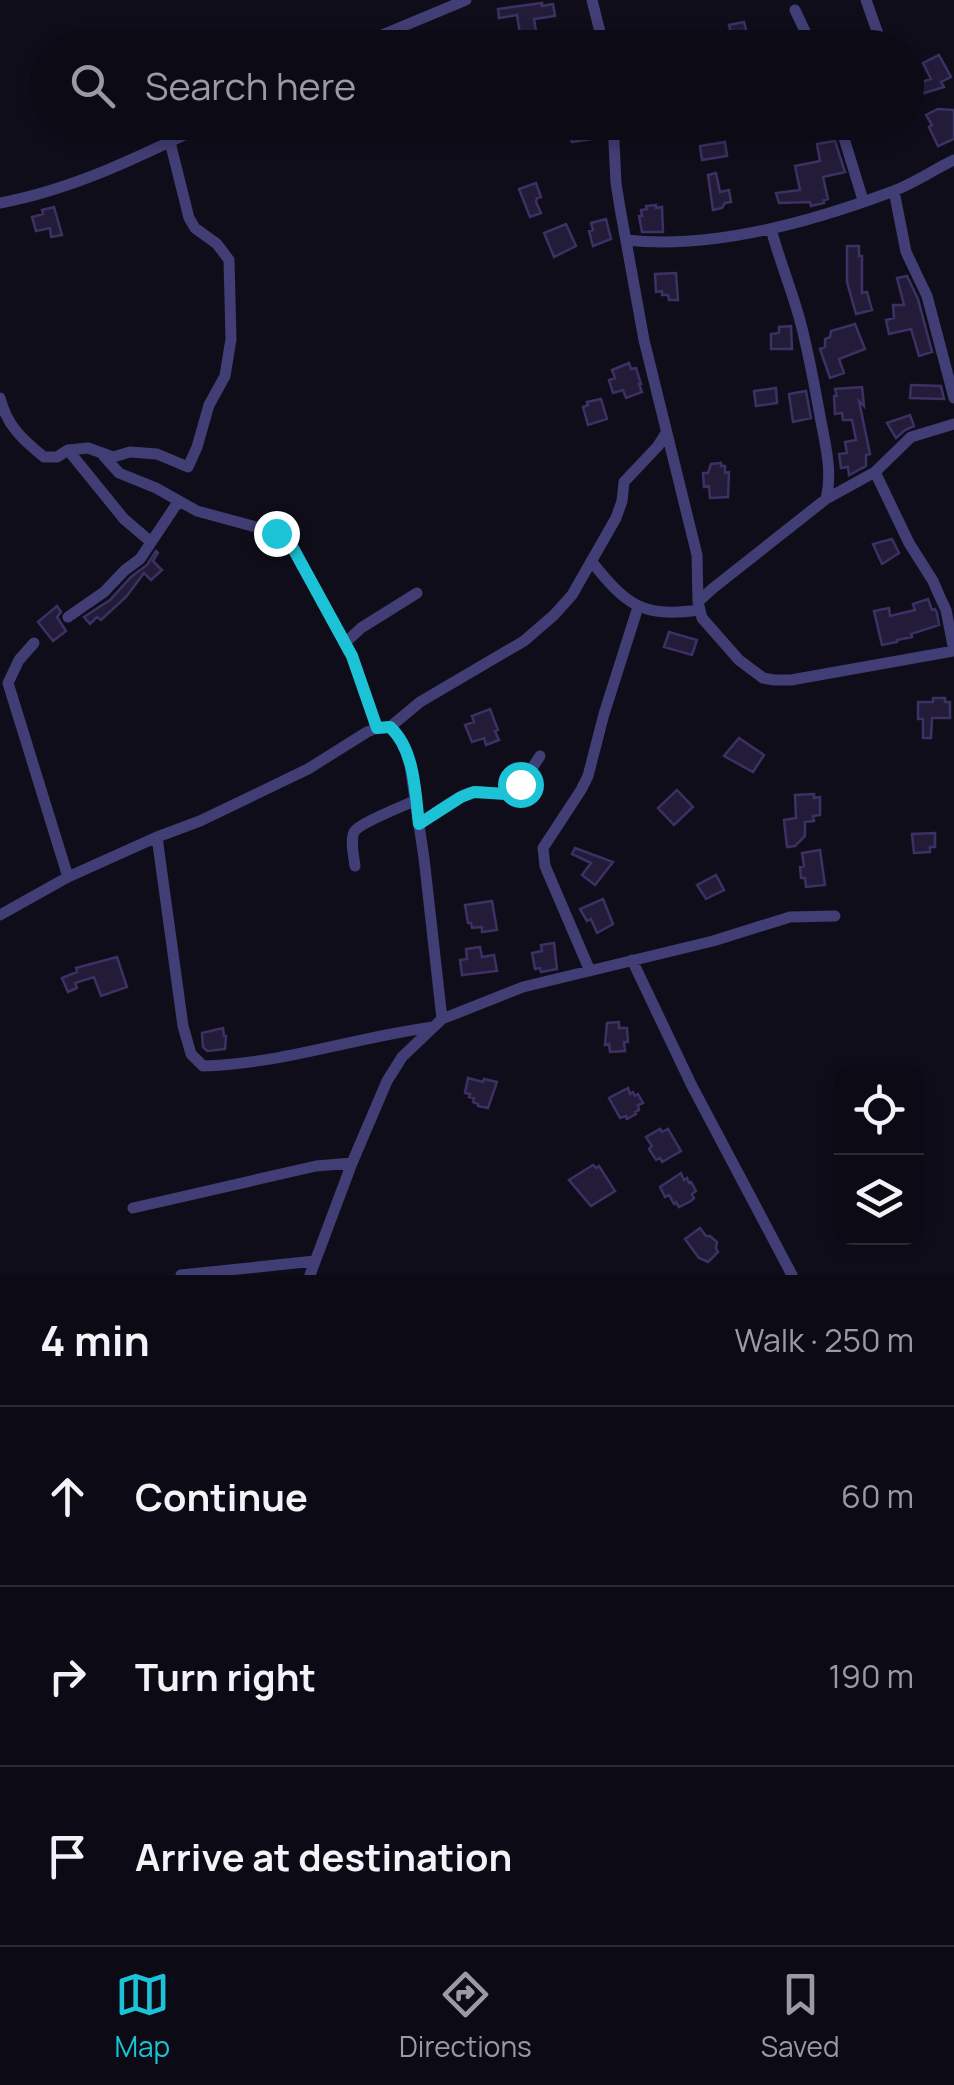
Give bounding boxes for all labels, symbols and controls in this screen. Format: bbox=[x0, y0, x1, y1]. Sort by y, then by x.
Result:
search box bbox=[30, 30, 924, 140]
icon: search bbox=[65, 58, 120, 113]
text: Search here bbox=[145, 59, 356, 111]
route end bbox=[254, 511, 300, 557]
route start bbox=[498, 762, 544, 808]
map controls bbox=[834, 1065, 924, 1245]
button: locate bbox=[834, 1065, 924, 1155]
button: layers bbox=[834, 1155, 924, 1245]
text: 4 min bbox=[40, 1311, 150, 1369]
text: Walk · 250 m bbox=[735, 1318, 914, 1362]
icon: ahead bbox=[40, 1469, 95, 1524]
text: Continue bbox=[135, 1470, 308, 1522]
text: 60 m bbox=[841, 1474, 914, 1518]
icon: right bbox=[40, 1649, 95, 1704]
text: Turn right bbox=[135, 1650, 316, 1702]
text: 190 m bbox=[829, 1654, 914, 1698]
icon: arrive bbox=[40, 1829, 95, 1884]
text: Arrive at destination bbox=[135, 1830, 512, 1882]
tab: Map bbox=[114, 1967, 170, 2065]
tab: Directions bbox=[399, 1967, 532, 2065]
tab: Saved bbox=[761, 1967, 840, 2065]

